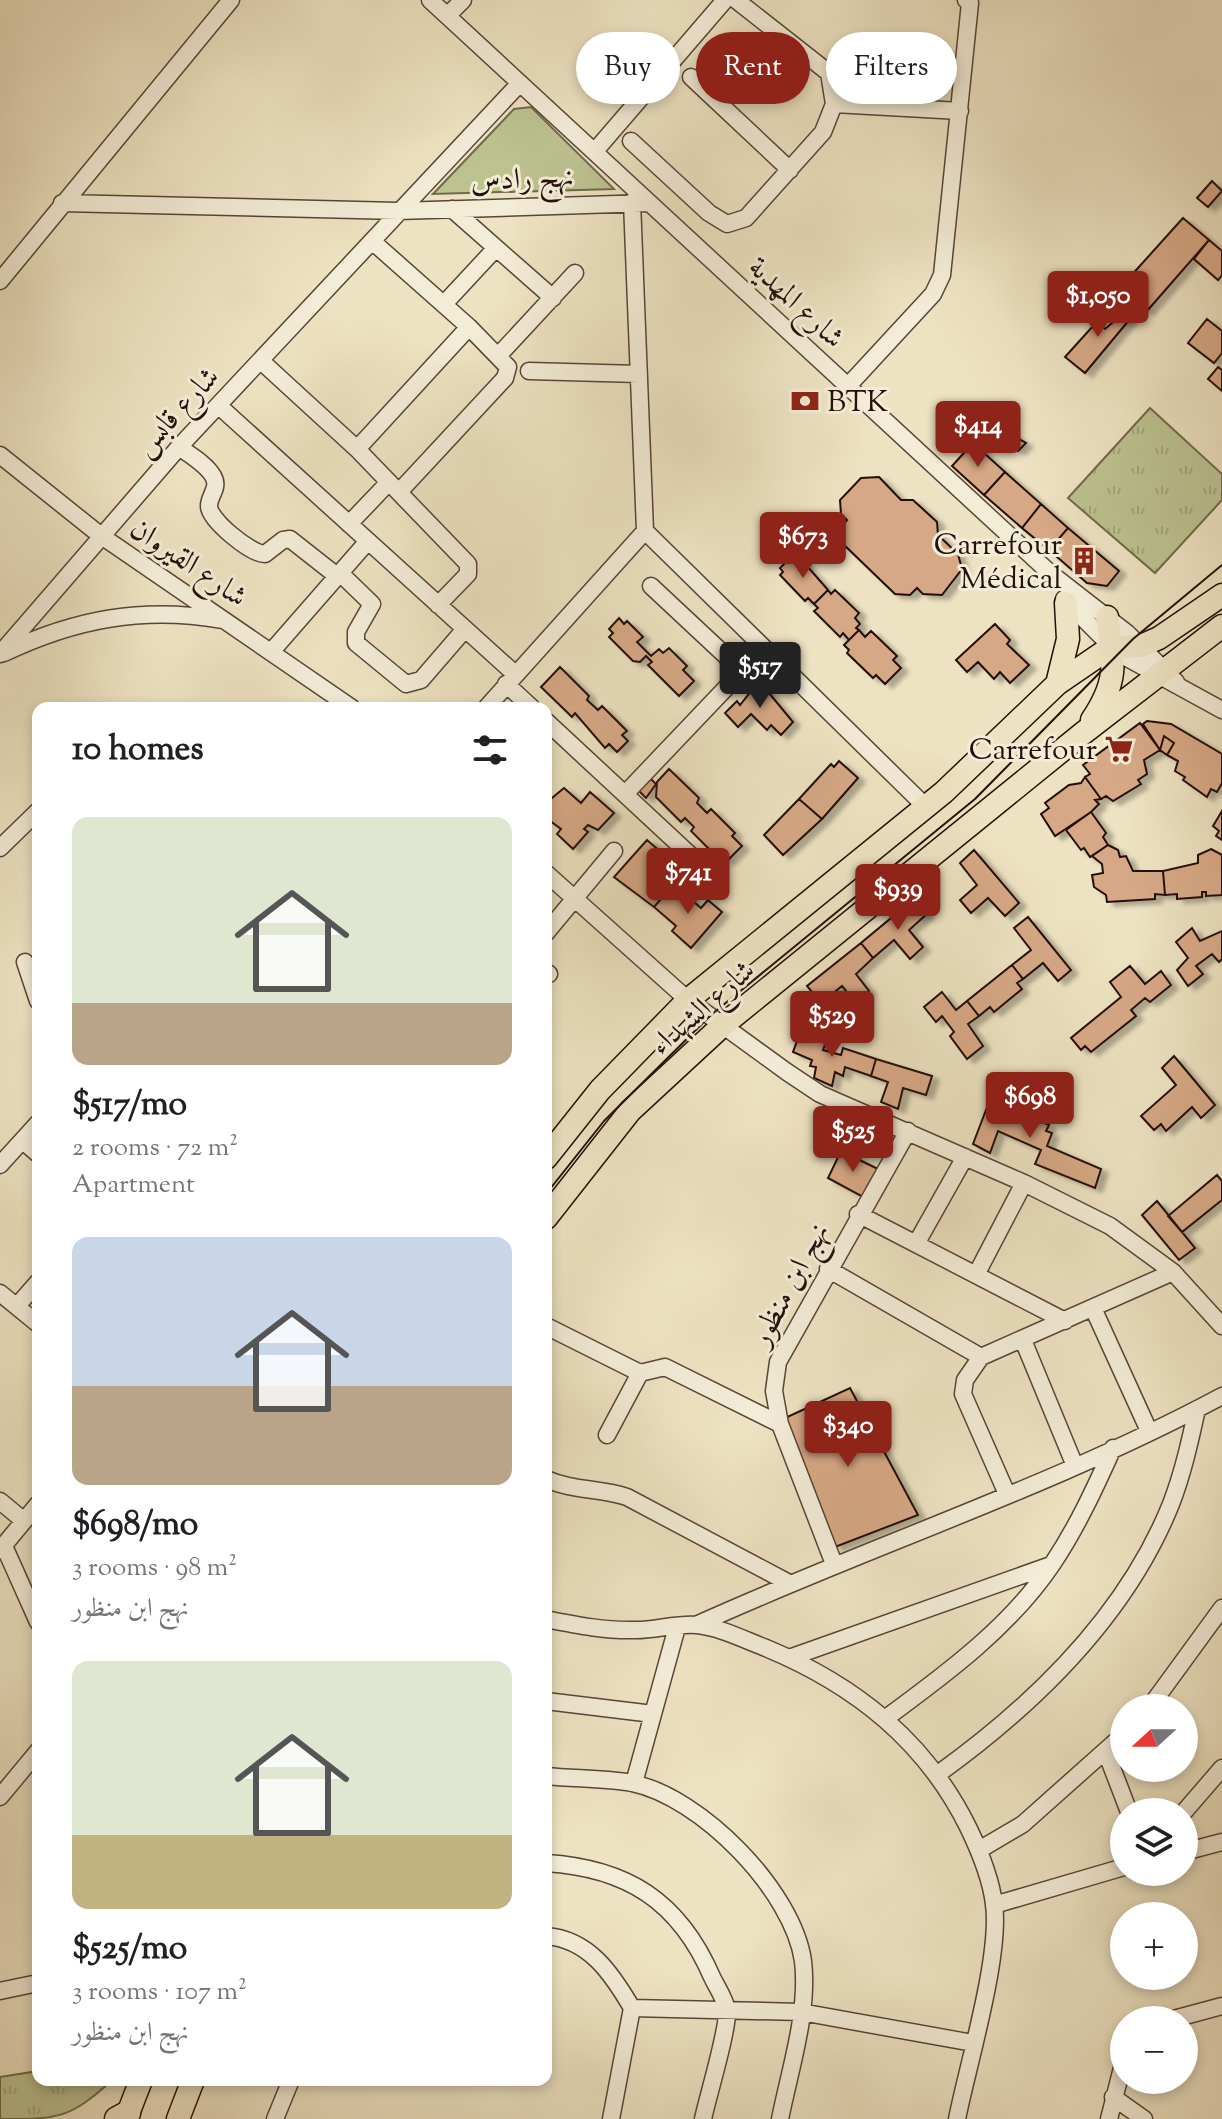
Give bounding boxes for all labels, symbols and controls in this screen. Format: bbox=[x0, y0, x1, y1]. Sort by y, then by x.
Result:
chip: Buy bbox=[576, 32, 680, 104]
chip: Rent bbox=[696, 32, 810, 104]
chip: Filters bbox=[826, 32, 957, 104]
street label: نهج رادس bbox=[470, 157, 575, 207]
street label: شارع المهدية bbox=[737, 248, 853, 361]
pin: $1,050 bbox=[1033, 271, 1163, 339]
text: $1,050 bbox=[1066, 278, 1130, 315]
street label: شارع قابس bbox=[125, 358, 232, 468]
place label: BTK bbox=[827, 382, 889, 425]
bank icon: BTK bbox=[790, 386, 820, 416]
pin: $414 bbox=[931, 401, 1025, 469]
text: $414 bbox=[954, 408, 1002, 445]
street label: شارع القيروان bbox=[120, 509, 255, 620]
pin: $673 bbox=[756, 512, 850, 580]
text: $673 bbox=[778, 519, 828, 556]
place label: Carrefour Médical bbox=[934, 525, 1062, 602]
building icon: Carrefour Médical bbox=[1069, 546, 1099, 576]
pin: $517 bbox=[713, 642, 807, 710]
text: $517 bbox=[738, 649, 782, 686]
text: 10 homes bbox=[72, 726, 204, 775]
icon: filters bbox=[468, 728, 512, 772]
place label: Carrefour bbox=[969, 730, 1097, 773]
supermarket icon: Carrefour bbox=[1104, 734, 1134, 764]
pin: $741 bbox=[641, 848, 735, 916]
text: $741 bbox=[664, 855, 712, 892]
pin: $939 bbox=[851, 864, 945, 932]
icon: home bbox=[220, 869, 364, 1013]
text: $939 bbox=[873, 871, 923, 908]
street label: شارع الشهداء bbox=[641, 951, 767, 1068]
pin: $529 bbox=[785, 991, 879, 1059]
text: $529 bbox=[808, 998, 856, 1035]
pin: $698 bbox=[983, 1072, 1077, 1140]
text: $698 bbox=[1004, 1079, 1056, 1116]
text: $517/mo bbox=[72, 1081, 187, 1130]
pin: $525 bbox=[806, 1106, 900, 1174]
text: $525 bbox=[831, 1113, 875, 1150]
text: 2 rooms · 72 m² bbox=[72, 1130, 238, 1167]
text: Apartment bbox=[72, 1167, 195, 1204]
street label: نهج ابن منظور bbox=[739, 1216, 844, 1359]
icon: home bbox=[220, 1289, 364, 1433]
pin: $340 bbox=[801, 1401, 895, 1469]
text: $340 bbox=[823, 1408, 874, 1445]
text: $698/mo bbox=[72, 1501, 198, 1550]
text: 3 rooms · 98 m² bbox=[72, 1550, 237, 1587]
text: نهج ابن منظور bbox=[72, 1591, 189, 1628]
north arrow bbox=[1110, 1694, 1198, 1782]
map controls bbox=[1110, 1694, 1198, 2094]
icon: home bbox=[220, 1713, 364, 1857]
button: layers bbox=[1110, 1798, 1198, 1886]
button: + bbox=[1110, 1902, 1198, 1990]
text: $525/mo bbox=[72, 1925, 187, 1974]
text: 3 rooms · 107 m² bbox=[72, 1974, 247, 2011]
button: − bbox=[1110, 2006, 1198, 2094]
text: نهج ابن منظور bbox=[72, 2015, 189, 2052]

